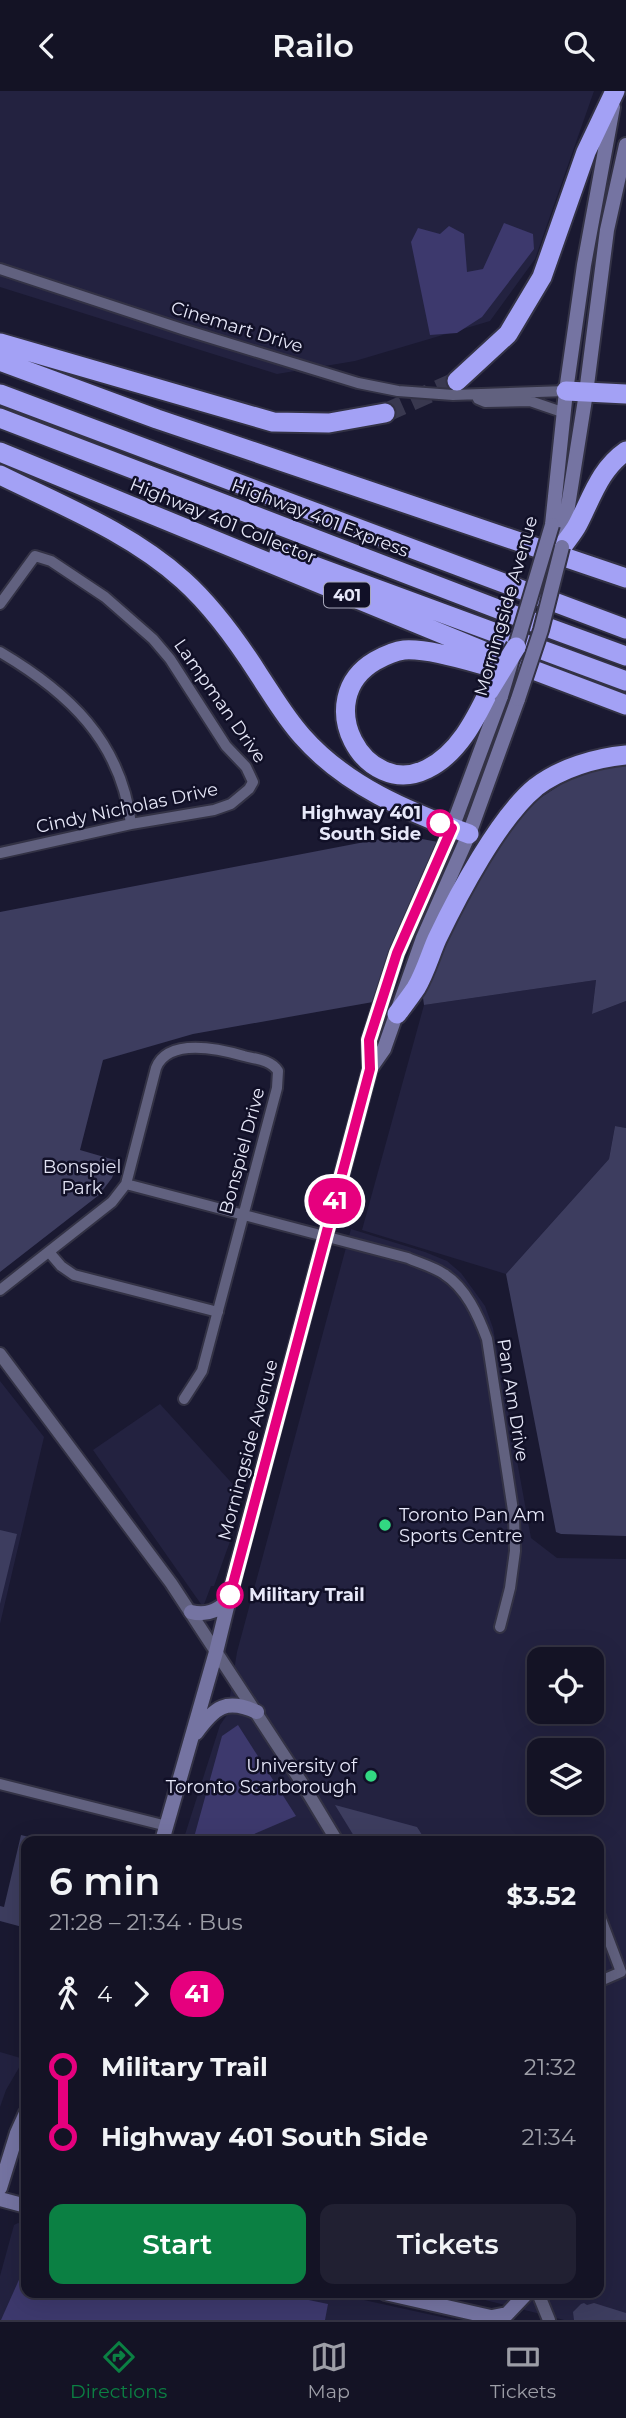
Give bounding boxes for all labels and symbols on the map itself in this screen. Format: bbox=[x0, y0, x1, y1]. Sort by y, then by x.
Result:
street label: Cinemart Drive bbox=[168, 296, 306, 358]
street label: Highway 401 Collector bbox=[127, 474, 319, 568]
street label: Highway 401 Express bbox=[228, 474, 412, 562]
street label: Morningside Avenue bbox=[470, 513, 542, 699]
road number: 401 bbox=[324, 582, 370, 607]
street label: Lampman Drive bbox=[169, 635, 271, 767]
street label: Cindy Nicholas Drive bbox=[34, 778, 220, 838]
place label: Highway 401 South Side bbox=[301, 802, 421, 845]
marker: Highway 401 South Side bbox=[427, 810, 453, 836]
street label: Bonspiel Drive bbox=[214, 1085, 270, 1217]
park label: Bonspiel Park bbox=[43, 1156, 121, 1199]
line badge: 41 bbox=[304, 1178, 366, 1224]
street label: Pan Am Drive bbox=[492, 1337, 534, 1463]
street label: Morningside Avenue bbox=[213, 1357, 283, 1543]
place label: Toronto Pan Am Sports Centre bbox=[399, 1504, 545, 1547]
marker: Toronto Pan Am Sports Centre bbox=[377, 1517, 393, 1533]
marker: Military Trail bbox=[217, 1582, 243, 1608]
place label: Military Trail bbox=[249, 1584, 365, 1606]
place label: University of Toronto Scarborough bbox=[166, 1755, 358, 1798]
marker: University of Toronto Scarborough bbox=[363, 1768, 379, 1784]

